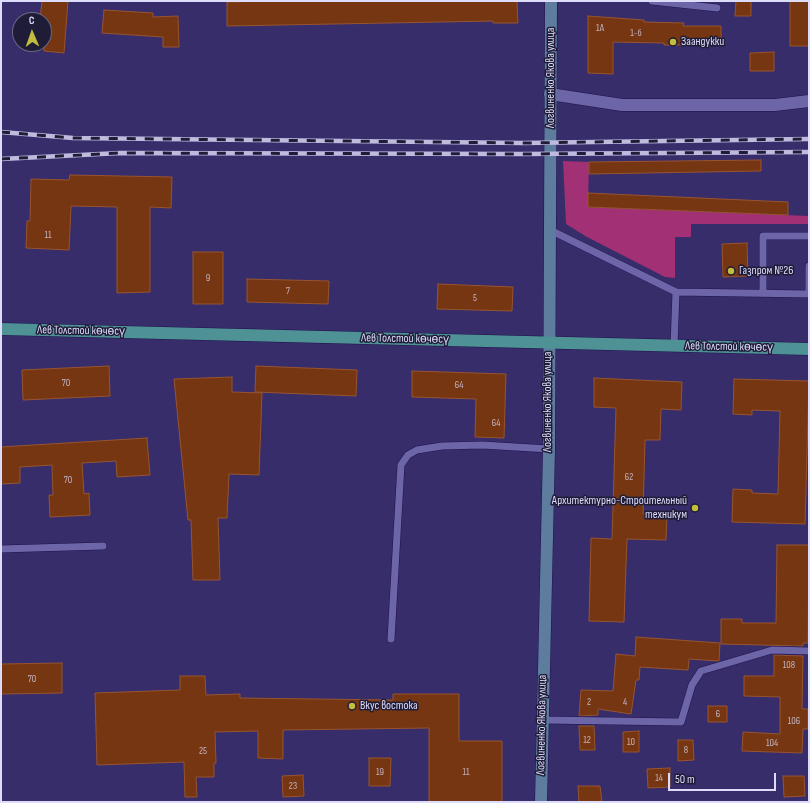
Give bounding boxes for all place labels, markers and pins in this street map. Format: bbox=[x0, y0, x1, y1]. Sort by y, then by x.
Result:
place label: Заандукки bbox=[681, 35, 724, 49]
marker: Заандукки bbox=[668, 37, 678, 47]
place label: Газпром №26 bbox=[739, 264, 794, 278]
marker: Газпром №26 bbox=[726, 266, 736, 276]
place label: Архитектурно-Строительный техникум bbox=[552, 494, 687, 522]
marker: Архитектурно-Строительный техникум bbox=[690, 503, 700, 513]
place label: Вкус востока bbox=[360, 699, 418, 713]
marker: Вкус востока bbox=[347, 701, 357, 711]

